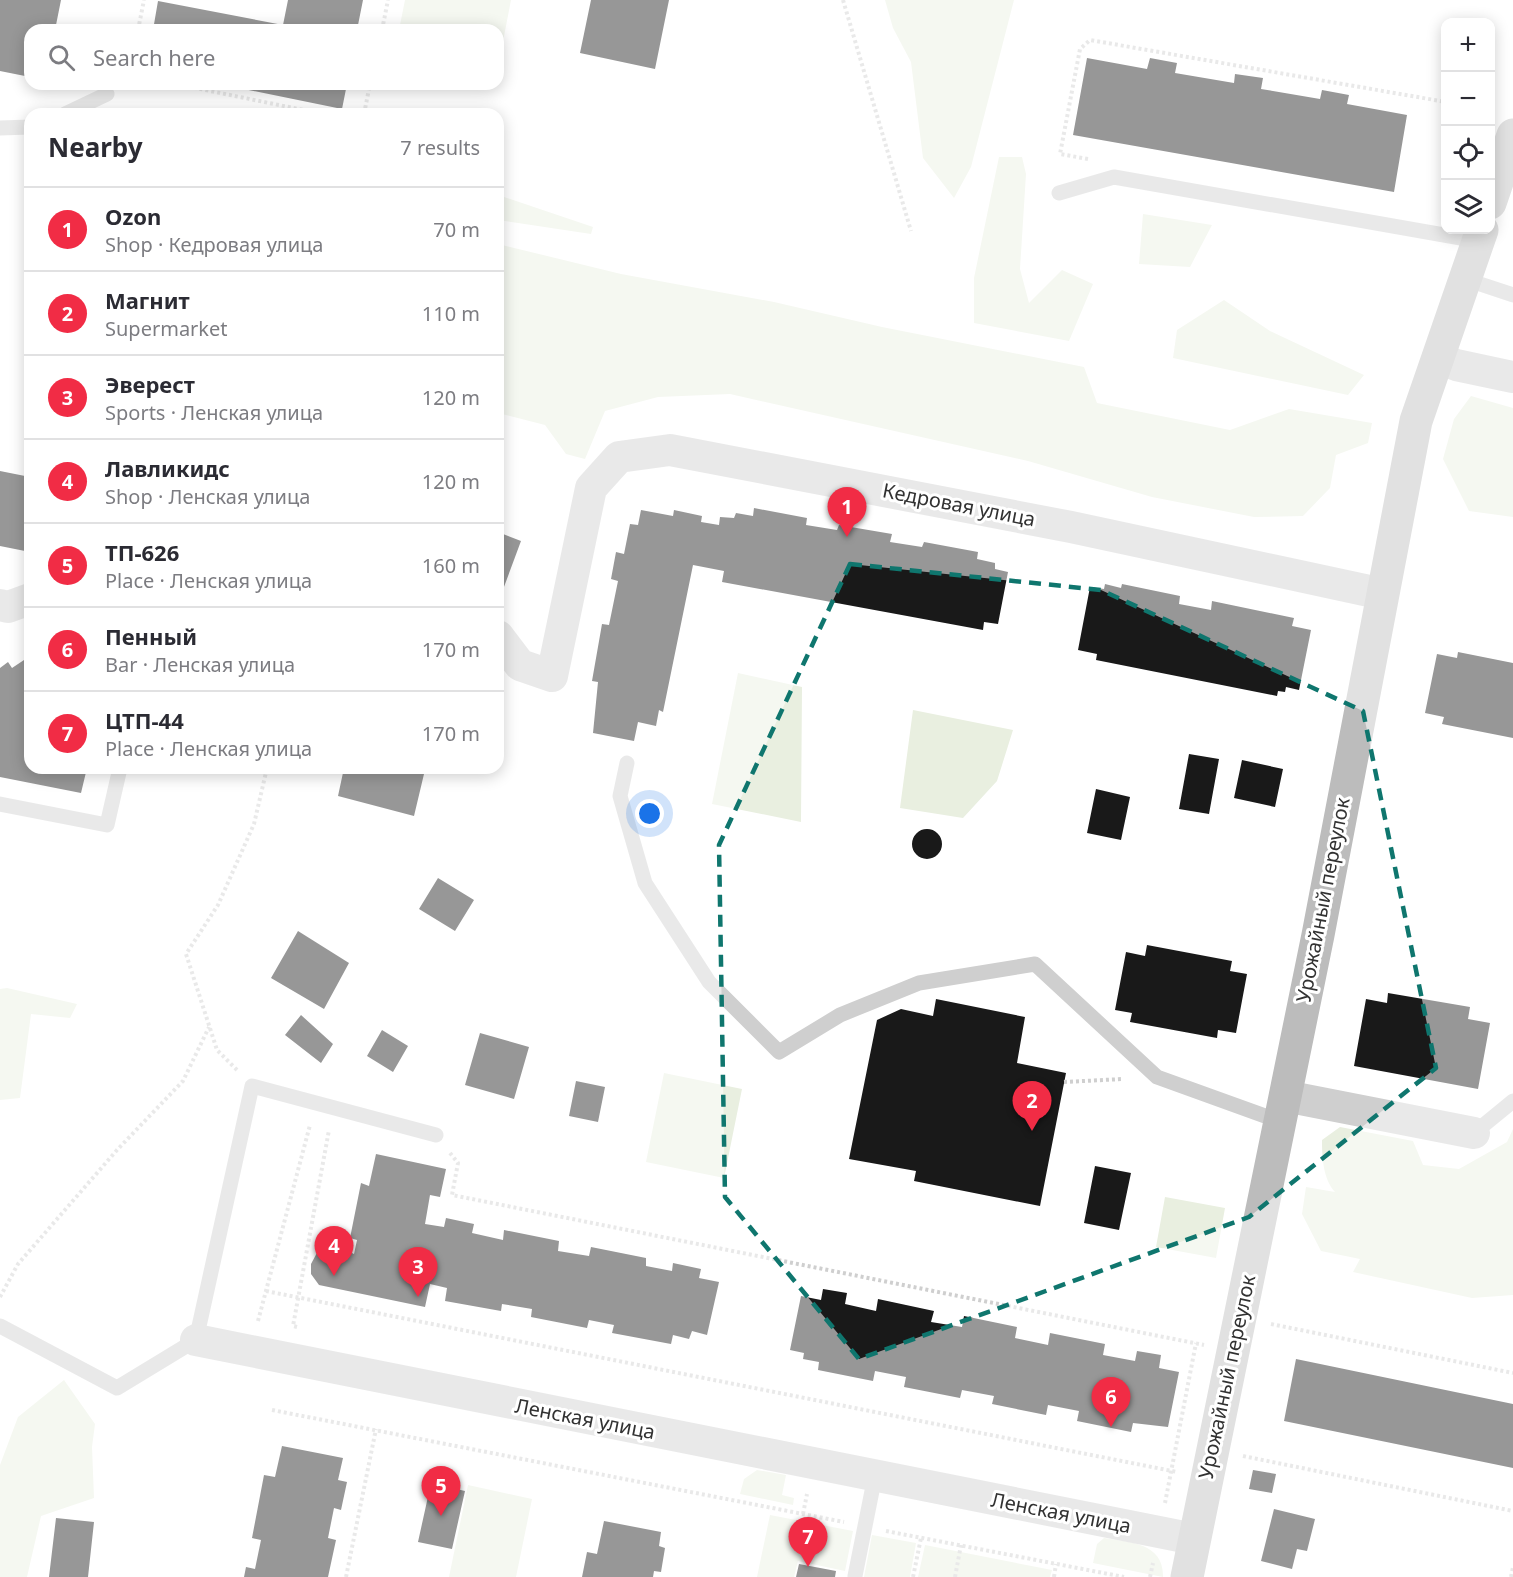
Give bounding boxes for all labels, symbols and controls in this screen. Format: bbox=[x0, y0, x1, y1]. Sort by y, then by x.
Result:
map controls bbox=[1441, 18, 1495, 234]
button: + bbox=[1441, 18, 1495, 72]
search box bbox=[24, 24, 504, 90]
icon: search bbox=[45, 41, 78, 74]
text: Search here bbox=[93, 42, 215, 72]
button: − bbox=[1441, 72, 1495, 126]
button: locate bbox=[1441, 126, 1495, 180]
text: Nearby bbox=[48, 129, 143, 165]
text: 7 results bbox=[400, 134, 480, 161]
button: layers bbox=[1441, 180, 1495, 234]
text: Ozon bbox=[105, 201, 161, 231]
text: 1 bbox=[62, 216, 73, 243]
text: 70 m bbox=[433, 216, 480, 243]
text: Shop · Кедровая улица bbox=[105, 231, 323, 258]
text: Магнит bbox=[105, 285, 190, 315]
text: 2 bbox=[62, 300, 73, 327]
text: 110 m bbox=[422, 300, 480, 327]
text: Supermarket bbox=[105, 315, 228, 342]
text: Эверест bbox=[105, 369, 195, 399]
text: 3 bbox=[62, 384, 73, 411]
text: 120 m bbox=[422, 384, 480, 411]
text: Sports · Ленская улица bbox=[105, 399, 323, 426]
text: Лавликидс bbox=[105, 453, 230, 483]
text: 4 bbox=[62, 468, 73, 495]
text: 120 m bbox=[422, 468, 480, 495]
street label: Кедровая улица bbox=[880, 476, 1038, 533]
text: Shop · Ленская улица bbox=[105, 483, 310, 510]
pin: 1 bbox=[828, 488, 866, 537]
text: ТП-626 bbox=[105, 537, 179, 567]
text: 5 bbox=[62, 552, 73, 579]
text: 160 m bbox=[422, 552, 480, 579]
text: Place · Ленская улица bbox=[105, 567, 312, 594]
text: Пенный bbox=[105, 621, 197, 651]
text: 6 bbox=[62, 636, 73, 663]
text: 170 m bbox=[422, 636, 480, 663]
text: Bar · Ленская улица bbox=[105, 651, 295, 678]
text: ЦТП-44 bbox=[105, 705, 184, 735]
text: 7 bbox=[62, 720, 73, 747]
text: 170 m bbox=[422, 720, 480, 747]
text: Place · Ленская улица bbox=[105, 735, 312, 762]
street label: Урожайный переулок bbox=[1289, 795, 1356, 1005]
your location bbox=[635, 799, 664, 828]
pin: 2 bbox=[1012, 1082, 1052, 1131]
pin: 4 bbox=[314, 1226, 354, 1276]
pin: 3 bbox=[398, 1248, 438, 1297]
street label: Урожайный переулок bbox=[1192, 1272, 1261, 1482]
pin: 6 bbox=[1092, 1378, 1130, 1427]
street label: Ленская улица bbox=[513, 1392, 657, 1445]
pin: 5 bbox=[422, 1466, 460, 1516]
street label: Ленская улица bbox=[989, 1486, 1133, 1539]
pin: 7 bbox=[788, 1518, 828, 1567]

